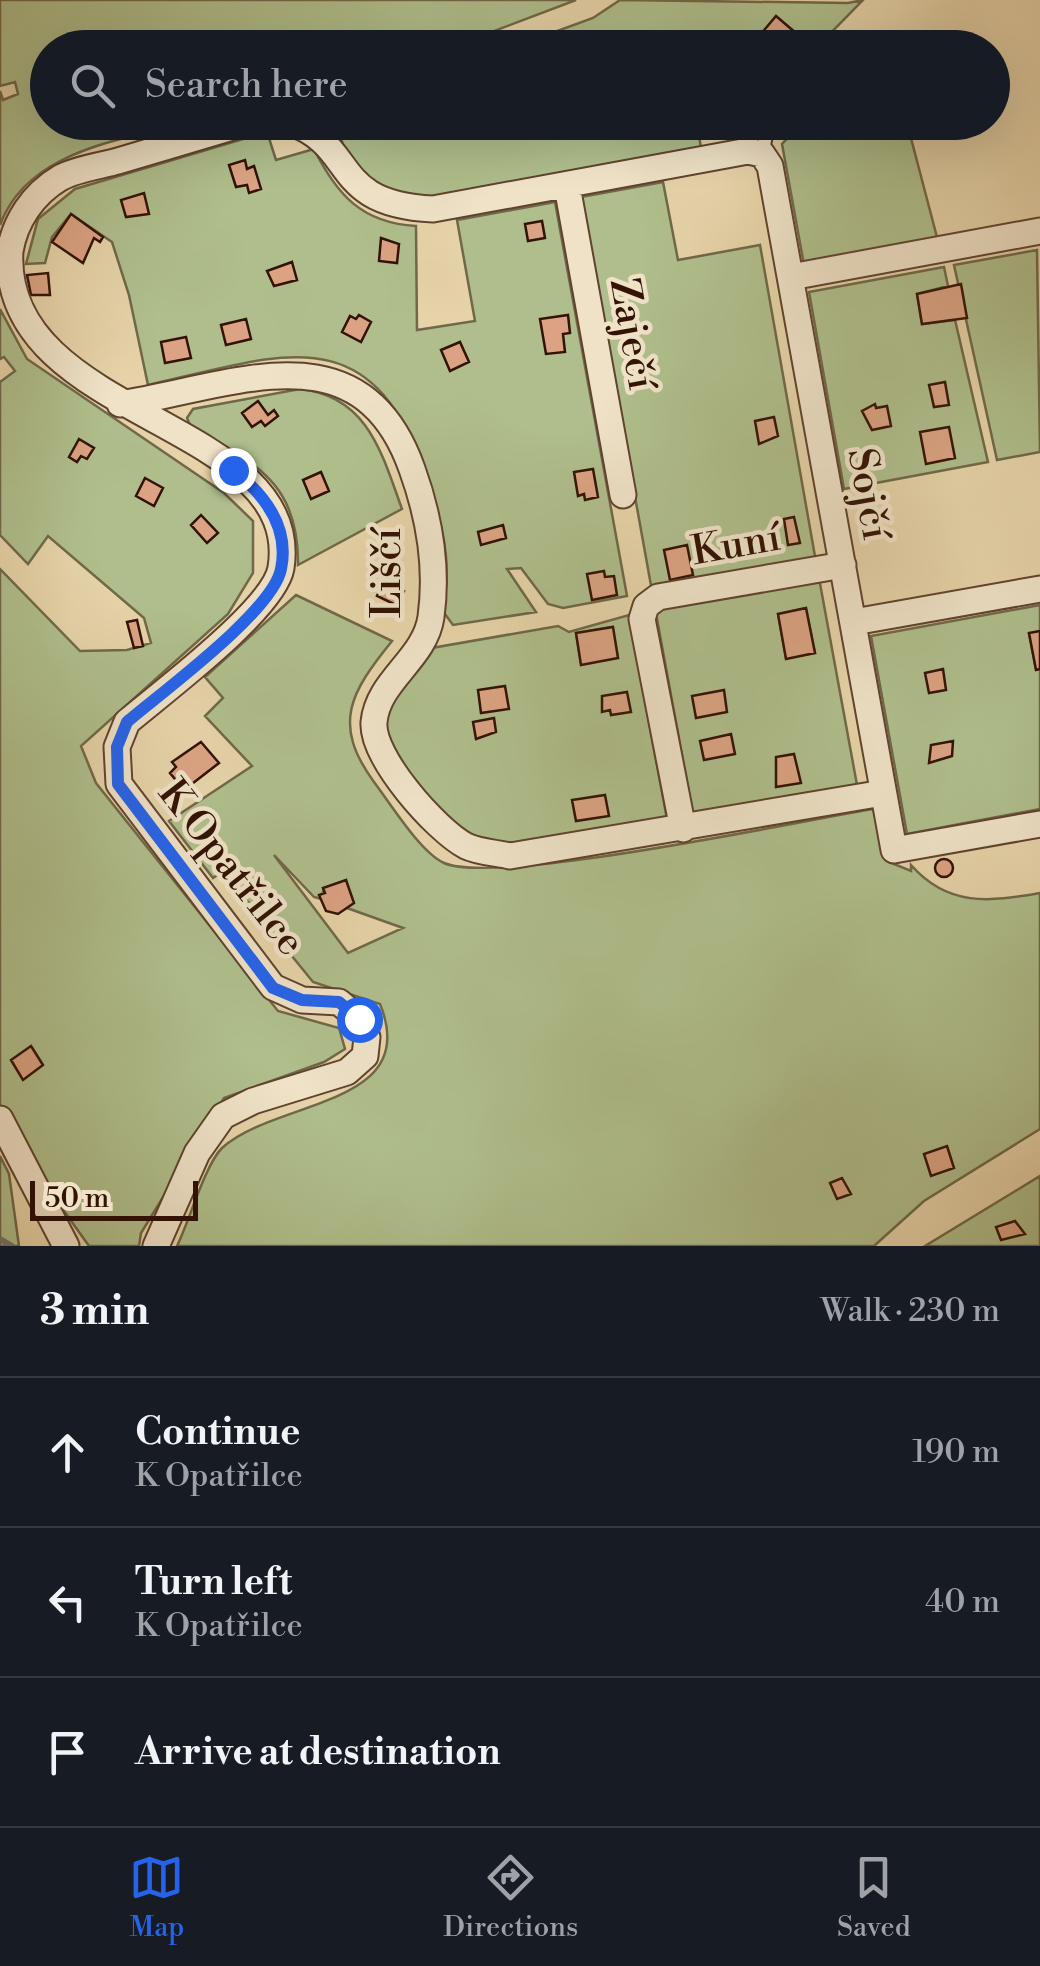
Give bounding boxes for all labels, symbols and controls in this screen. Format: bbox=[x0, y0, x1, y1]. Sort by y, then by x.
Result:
search box bbox=[30, 30, 1010, 140]
icon: search bbox=[65, 58, 120, 113]
text: Search here bbox=[145, 62, 348, 109]
street label: Zaječí bbox=[597, 274, 667, 396]
street label: Sojčí bbox=[834, 444, 901, 546]
route end bbox=[211, 448, 257, 494]
street label: Kuní bbox=[688, 512, 786, 577]
street label: Liščí bbox=[363, 526, 413, 618]
street label: K Opatřilce bbox=[147, 770, 315, 966]
route start bbox=[337, 997, 383, 1043]
scale bar bbox=[30, 1176, 198, 1220]
text: 50 m bbox=[45, 1181, 109, 1216]
text: 3 min bbox=[40, 1285, 149, 1338]
text: Walk · 230 m bbox=[820, 1291, 1000, 1331]
text: Continue bbox=[135, 1409, 300, 1456]
icon: ahead bbox=[40, 1425, 95, 1480]
text: 190 m bbox=[912, 1432, 1000, 1472]
text: K Opatřilce bbox=[135, 1456, 303, 1496]
text: Turn left bbox=[135, 1559, 292, 1606]
icon: left bbox=[40, 1575, 95, 1630]
text: 40 m bbox=[925, 1582, 1000, 1622]
text: K Opatřilce bbox=[135, 1606, 303, 1646]
icon: arrive bbox=[40, 1725, 95, 1780]
text: Arrive at destination bbox=[135, 1729, 501, 1776]
tab: Map bbox=[129, 1850, 184, 1945]
tab: Directions bbox=[443, 1850, 578, 1945]
tab: Saved bbox=[837, 1850, 911, 1945]

